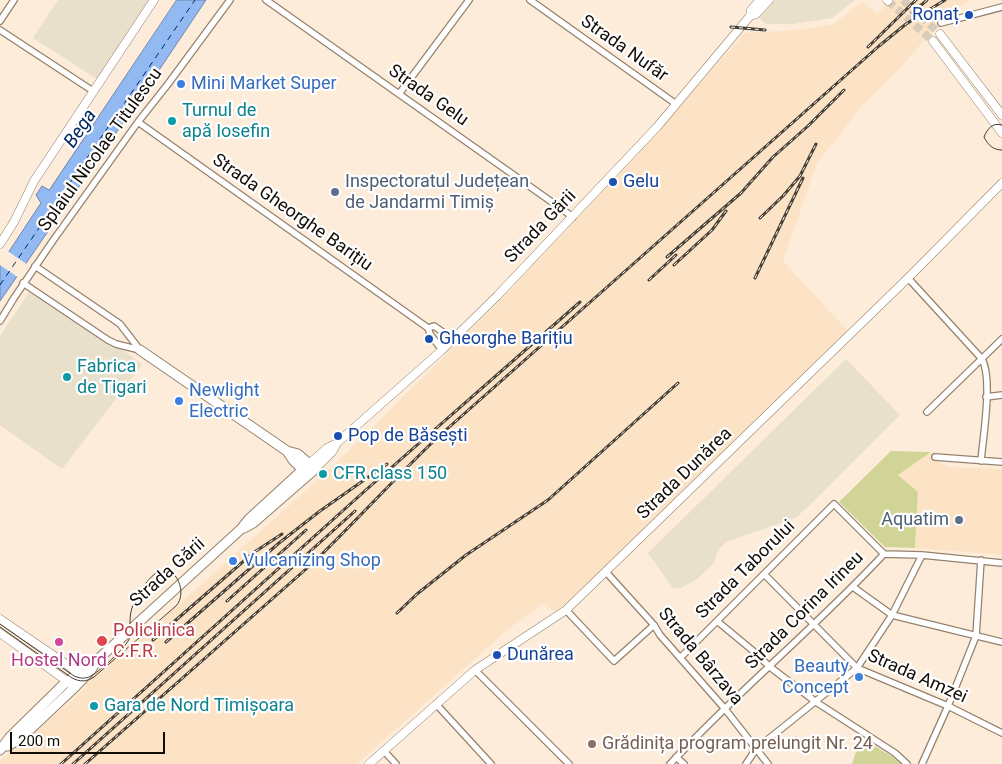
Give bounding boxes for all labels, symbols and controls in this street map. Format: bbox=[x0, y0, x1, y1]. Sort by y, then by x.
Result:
place label: Ronaț bbox=[912, 4, 959, 26]
marker: Ronaț bbox=[963, 9, 975, 21]
street label: Strada Nufăr bbox=[576, 11, 672, 87]
street label: Strada Gelu bbox=[384, 61, 472, 131]
street label: Splaiul Nicolae Titulescu bbox=[34, 64, 168, 236]
place label: Mini Market Super bbox=[191, 73, 337, 95]
marker: Mini Market Super bbox=[175, 78, 187, 90]
place label: Turnul de apă Iosefin bbox=[182, 100, 270, 142]
water label: Bega bbox=[60, 105, 102, 153]
marker: Turnul de apă Iosefin bbox=[166, 115, 178, 127]
street label: Strada Gheorghe Barițiu bbox=[208, 150, 376, 276]
place label: Inspectoratul Județean de Jandarmi Timiș bbox=[345, 171, 529, 213]
place label: Gelu bbox=[623, 171, 659, 193]
marker: Gelu bbox=[607, 176, 619, 188]
marker: Inspectoratul Județean de Jandarmi Timiș bbox=[329, 186, 341, 198]
street label: Strada Gării bbox=[501, 186, 581, 268]
place label: Gheorghe Barițiu bbox=[439, 328, 573, 350]
marker: Gheorghe Barițiu bbox=[423, 333, 435, 345]
place label: Fabrica de Tigari bbox=[77, 356, 147, 398]
marker: Fabrica de Tigari bbox=[61, 371, 73, 383]
place label: Newlight Electric bbox=[189, 380, 260, 422]
marker: Newlight Electric bbox=[173, 395, 185, 407]
street label: Strada Dunărea bbox=[633, 423, 737, 525]
place label: Pop de Băsești bbox=[348, 425, 468, 447]
marker: Pop de Băsești bbox=[332, 430, 344, 442]
place label: CFR class 150 bbox=[333, 463, 447, 485]
marker: CFR class 150 bbox=[317, 468, 329, 480]
place label: Aquatim bbox=[881, 509, 949, 531]
marker: Aquatim bbox=[953, 514, 965, 526]
street label: Strada Taborului bbox=[692, 516, 800, 624]
street label: Strada Gării bbox=[126, 534, 210, 612]
street label: Strada Corina Irineu bbox=[742, 548, 868, 674]
place label: Vulcanizing Shop bbox=[243, 550, 381, 572]
marker: Vulcanizing Shop bbox=[227, 555, 239, 567]
street label: Strada Bârzava bbox=[653, 604, 747, 710]
place label: Policlinica C.F.R. bbox=[113, 620, 195, 662]
marker: Policlinica C.F.R. bbox=[95, 634, 109, 648]
marker: Hostel Nord bbox=[53, 636, 65, 648]
place label: Dunărea bbox=[507, 644, 574, 666]
street label: Strada Amzei bbox=[864, 645, 970, 709]
marker: Dunărea bbox=[491, 649, 503, 661]
place label: Hostel Nord bbox=[11, 650, 107, 672]
place label: Beauty Concept bbox=[782, 656, 849, 699]
marker: Beauty Concept bbox=[853, 671, 865, 683]
place label: Gara de Nord Timișoara bbox=[104, 695, 294, 717]
marker: Gara de Nord Timișoara bbox=[88, 700, 100, 712]
scale bar bbox=[12, 722, 168, 754]
text: 200 m bbox=[18, 732, 60, 750]
place label: Grădinița program prelungit Nr. 24 bbox=[602, 733, 873, 755]
marker: Grădinița program prelungit Nr. 24 bbox=[586, 738, 598, 750]

